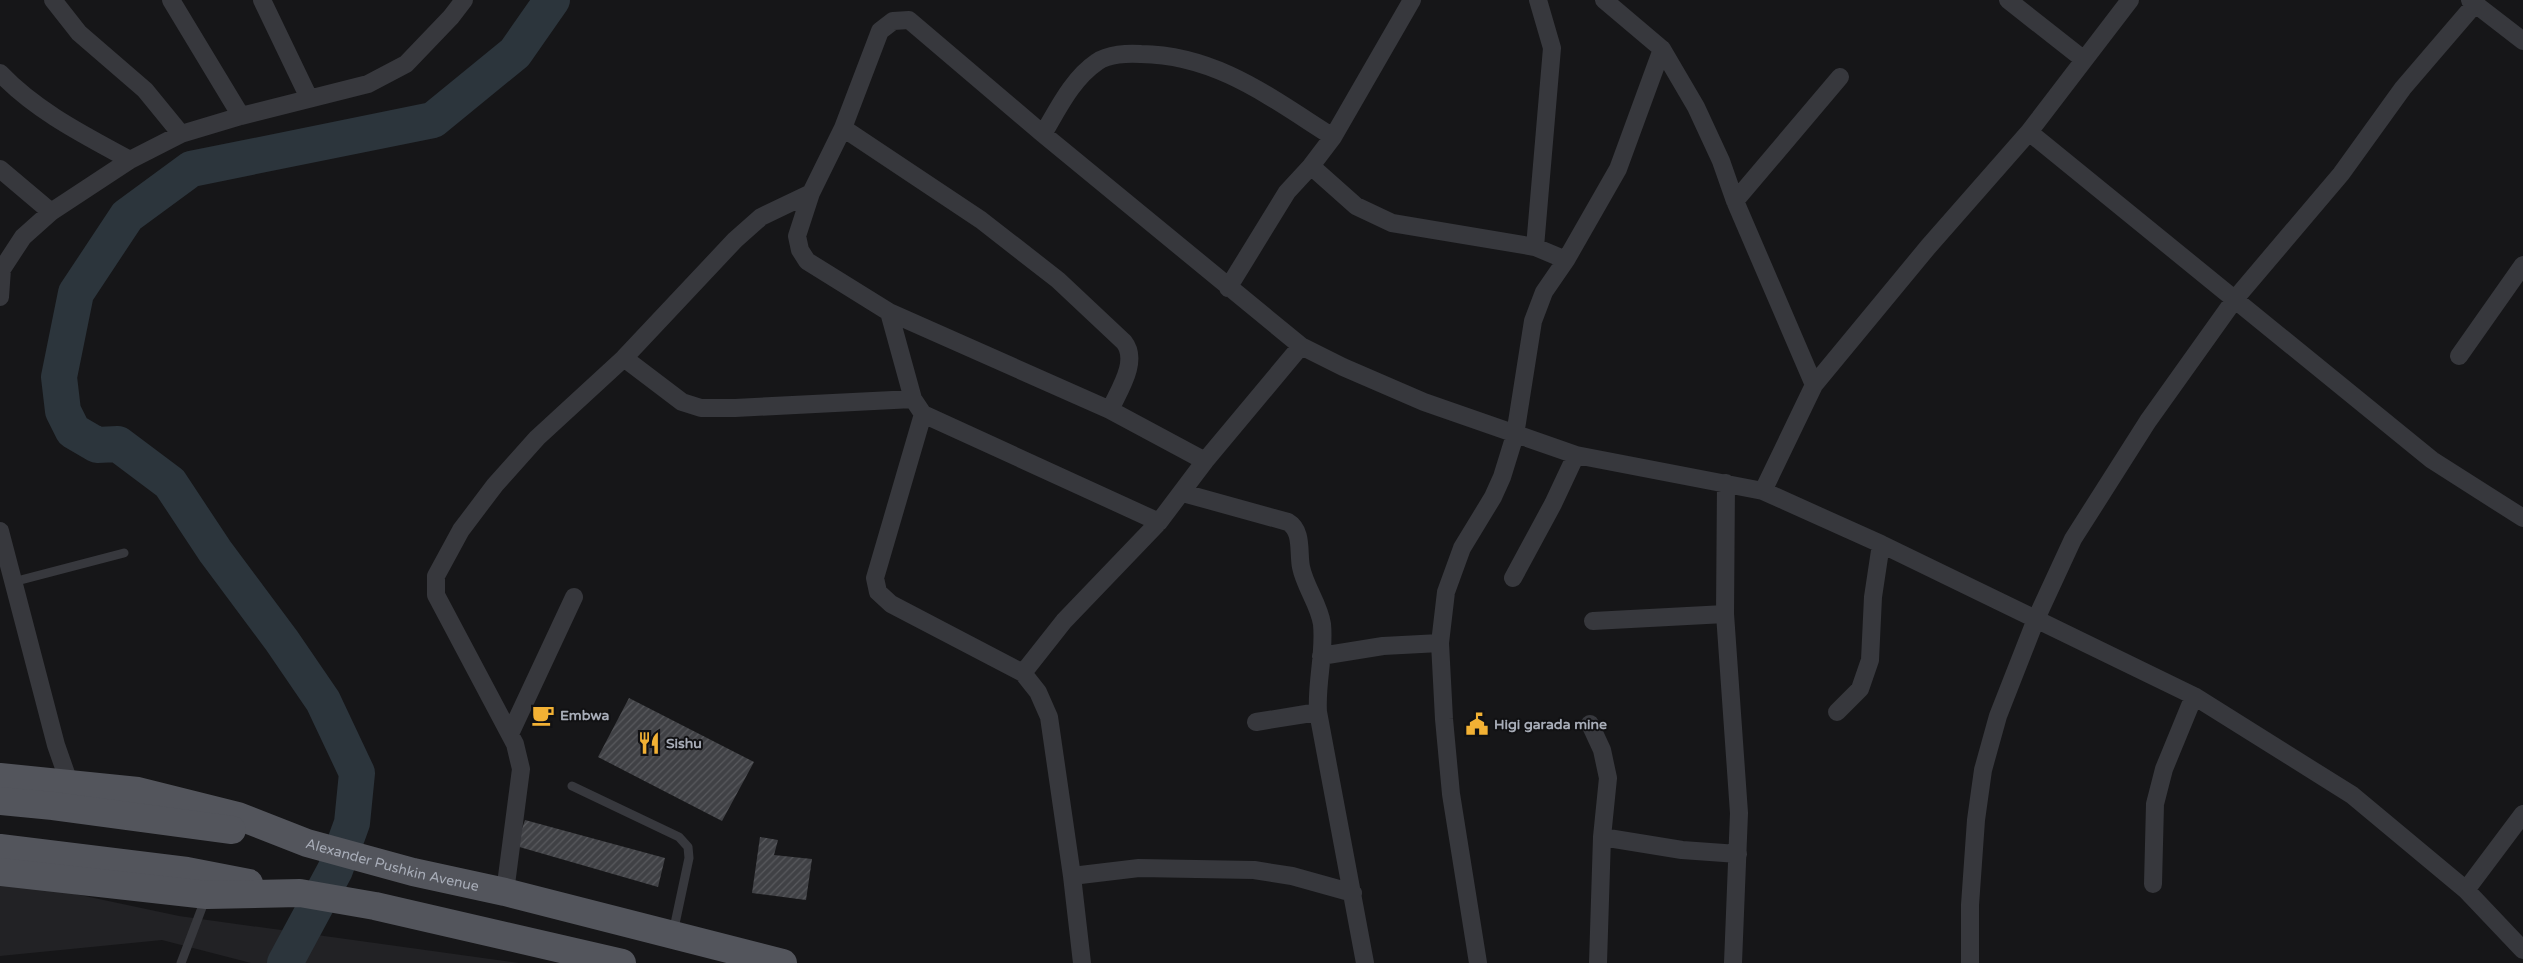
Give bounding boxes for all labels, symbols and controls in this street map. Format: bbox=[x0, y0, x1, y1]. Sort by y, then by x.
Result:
cafe icon: Embwa bbox=[530, 702, 556, 728]
place label: Embwa bbox=[560, 707, 609, 724]
public building icon: Higi garada mine bbox=[1464, 711, 1490, 737]
place label: Higi garada mine bbox=[1494, 716, 1607, 733]
restaurant icon: Sishu bbox=[636, 730, 662, 756]
place label: Sishu bbox=[666, 735, 702, 752]
street label: Alexander Pushkin Avenue bbox=[304, 835, 480, 895]

